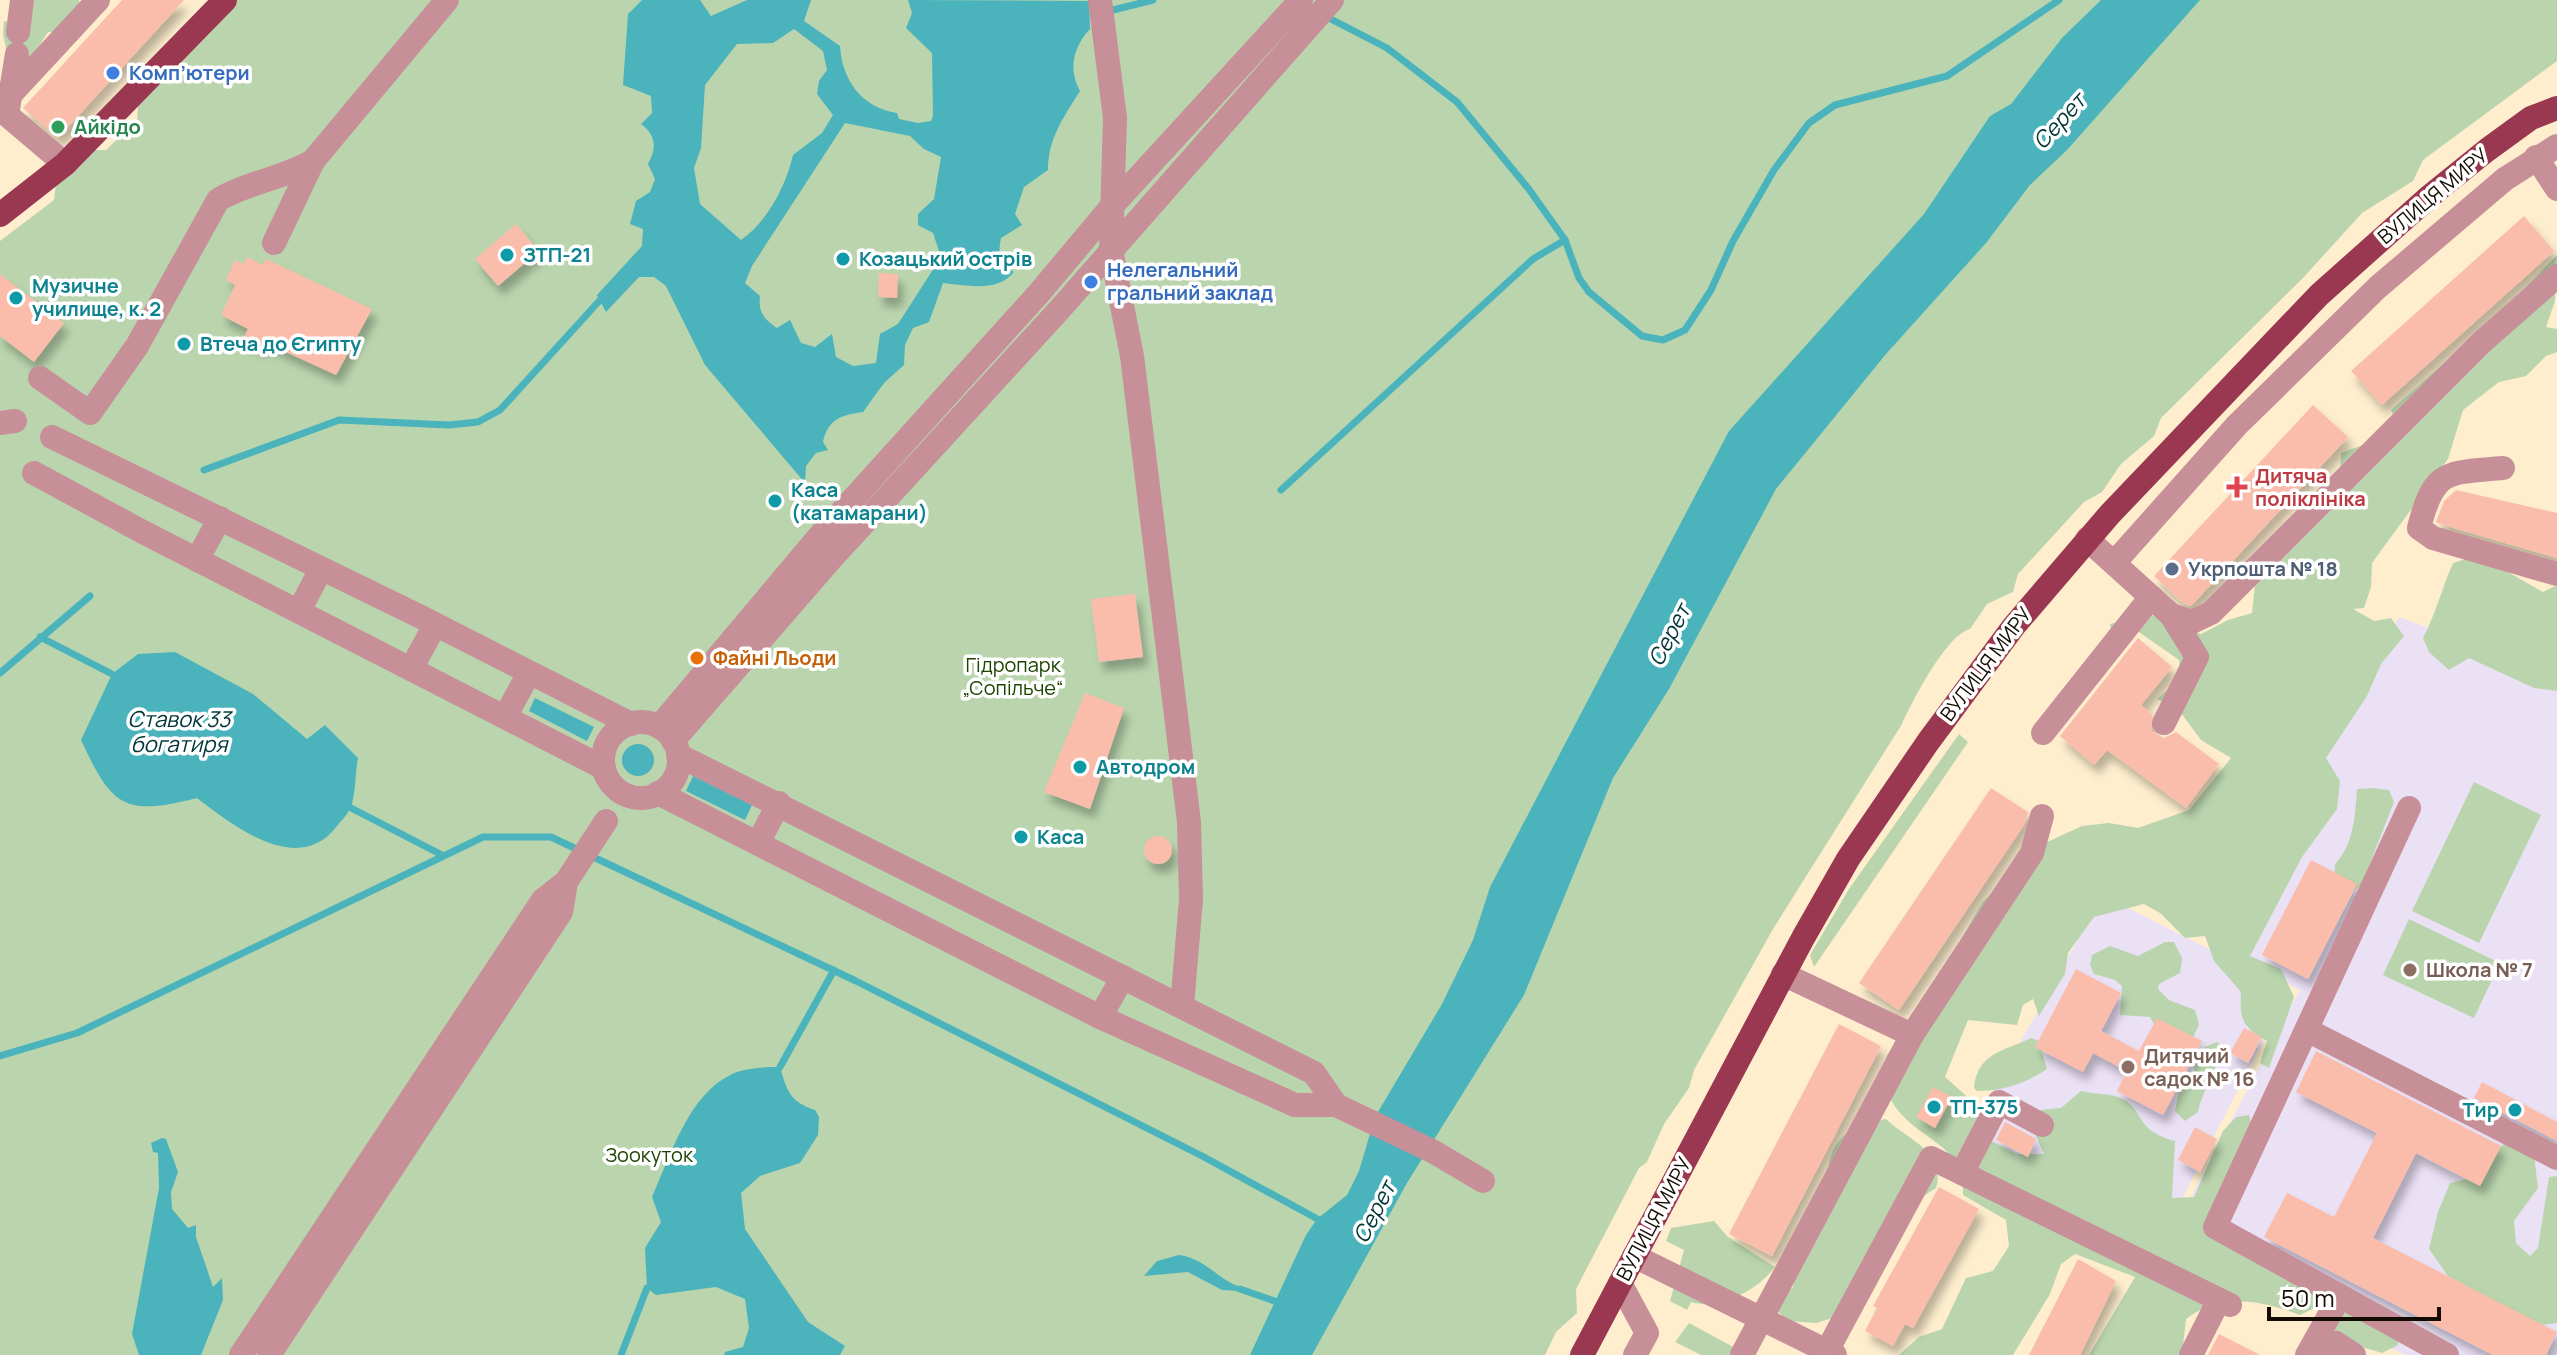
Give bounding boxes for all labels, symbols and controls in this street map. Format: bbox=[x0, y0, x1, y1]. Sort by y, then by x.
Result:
place label: Комп’ютери bbox=[129, 59, 250, 86]
marker: Комп’ютери bbox=[104, 64, 122, 82]
water label: Серет bbox=[2026, 85, 2094, 155]
place label: Айкідо bbox=[74, 113, 141, 140]
marker: Айкідо bbox=[49, 118, 67, 136]
street label: ВУЛИЦЯ МИРУ bbox=[2372, 141, 2494, 250]
place label: ЗТП-21 bbox=[523, 241, 591, 268]
place label: Козацький острів bbox=[859, 245, 1032, 272]
marker: ЗТП-21 bbox=[498, 246, 516, 264]
marker: Козацький острів bbox=[834, 250, 852, 268]
place label: Нелегальний гральний заклад bbox=[1107, 256, 1273, 306]
place label: Музичне училище, к. 2 bbox=[32, 272, 161, 322]
marker: Нелегальний гральний заклад bbox=[1082, 273, 1100, 291]
marker: Музичне училище, к. 2 bbox=[7, 289, 25, 307]
place label: Втеча до Єгипту bbox=[200, 330, 362, 357]
marker: Втеча до Єгипту bbox=[175, 335, 193, 353]
place label: Дитяча поліклініка bbox=[2255, 462, 2366, 512]
place label: Каса (катамарани) bbox=[791, 476, 928, 526]
marker: Дитяча поліклініка bbox=[2226, 476, 2248, 498]
marker: Каса (катамарани) bbox=[766, 492, 784, 510]
place label: Укрпошта № 18 bbox=[2188, 555, 2338, 582]
marker: Укрпошта № 18 bbox=[2163, 560, 2181, 578]
water label: Серет bbox=[1641, 596, 1699, 671]
street label: ВУЛИЦЯ МИРУ bbox=[1934, 601, 2038, 726]
place label: Файні Льоди bbox=[713, 644, 837, 671]
marker: Файні Льоди bbox=[688, 649, 706, 667]
park label: Гідропарк „Сопільче“ bbox=[963, 651, 1063, 701]
water label: Ставок 33 богатиря bbox=[127, 704, 233, 759]
place label: Автодром bbox=[1096, 753, 1195, 780]
marker: Автодром bbox=[1071, 758, 1089, 776]
place label: Каса bbox=[1037, 823, 1084, 850]
marker: Каса bbox=[1012, 828, 1030, 846]
place label: Школа № 7 bbox=[2426, 956, 2533, 983]
marker: Школа № 7 bbox=[2401, 961, 2419, 979]
place label: Дитячий садок № 16 bbox=[2144, 1042, 2254, 1092]
marker: Дитячий садок № 16 bbox=[2119, 1058, 2137, 1076]
place label: ТП-375 bbox=[1950, 1093, 2018, 1120]
place label: Тир bbox=[2462, 1096, 2499, 1123]
marker: ТП-375 bbox=[1925, 1098, 1943, 1116]
marker: Тир bbox=[2506, 1101, 2524, 1119]
park label: Зоокуток bbox=[605, 1141, 694, 1168]
street label: ВУЛИЦЯ МИРУ bbox=[1610, 1152, 1698, 1285]
water label: Серет bbox=[1346, 1173, 1404, 1248]
scale bar bbox=[2269, 1271, 2439, 1321]
text: 50 m bbox=[2281, 1281, 2335, 1314]

